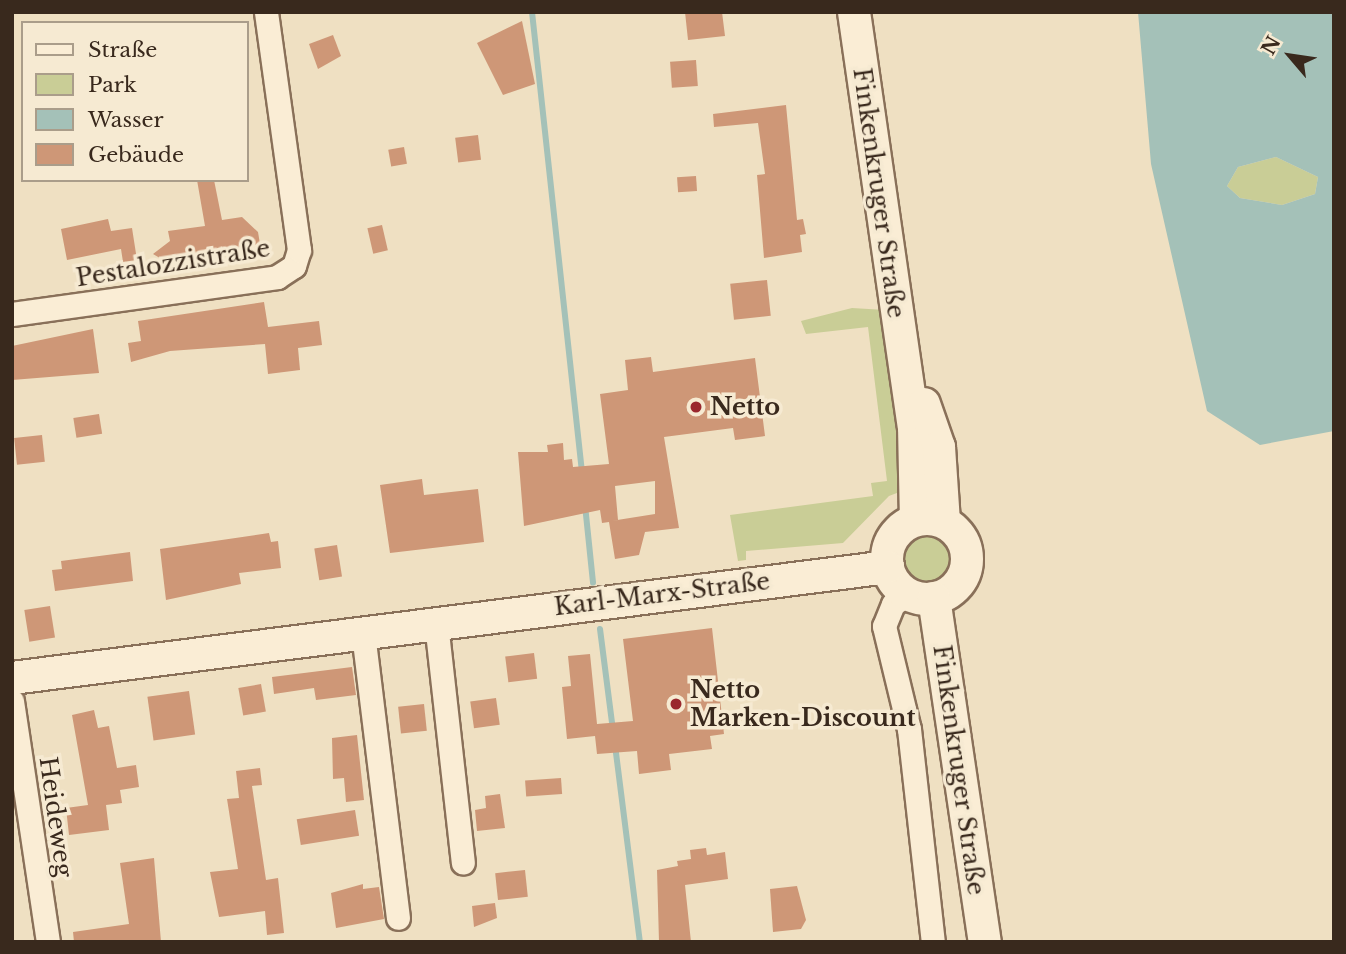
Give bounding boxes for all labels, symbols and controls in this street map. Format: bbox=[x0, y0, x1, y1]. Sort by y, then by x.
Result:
legend bbox=[21, 21, 248, 182]
north arrow bbox=[1255, 21, 1325, 91]
text: N bbox=[1257, 32, 1286, 59]
text: Straße bbox=[88, 37, 157, 63]
street label: Finkenkruger Straße bbox=[847, 66, 911, 320]
text: Park bbox=[88, 72, 137, 98]
text: Wasser bbox=[88, 107, 164, 133]
text: Gebäude bbox=[88, 142, 184, 168]
street label: Pestalozzistraße bbox=[74, 233, 272, 293]
place label: Netto bbox=[710, 393, 780, 421]
marker: Netto bbox=[688, 399, 704, 415]
street label: Karl-Marx-Straße bbox=[552, 566, 772, 622]
street label: Finkenkruger Straße bbox=[927, 643, 991, 897]
place label: Netto Marken-Discount bbox=[690, 676, 916, 732]
marker: Netto Marken-Discount bbox=[668, 696, 684, 712]
street label: Heideweg bbox=[33, 755, 79, 879]

